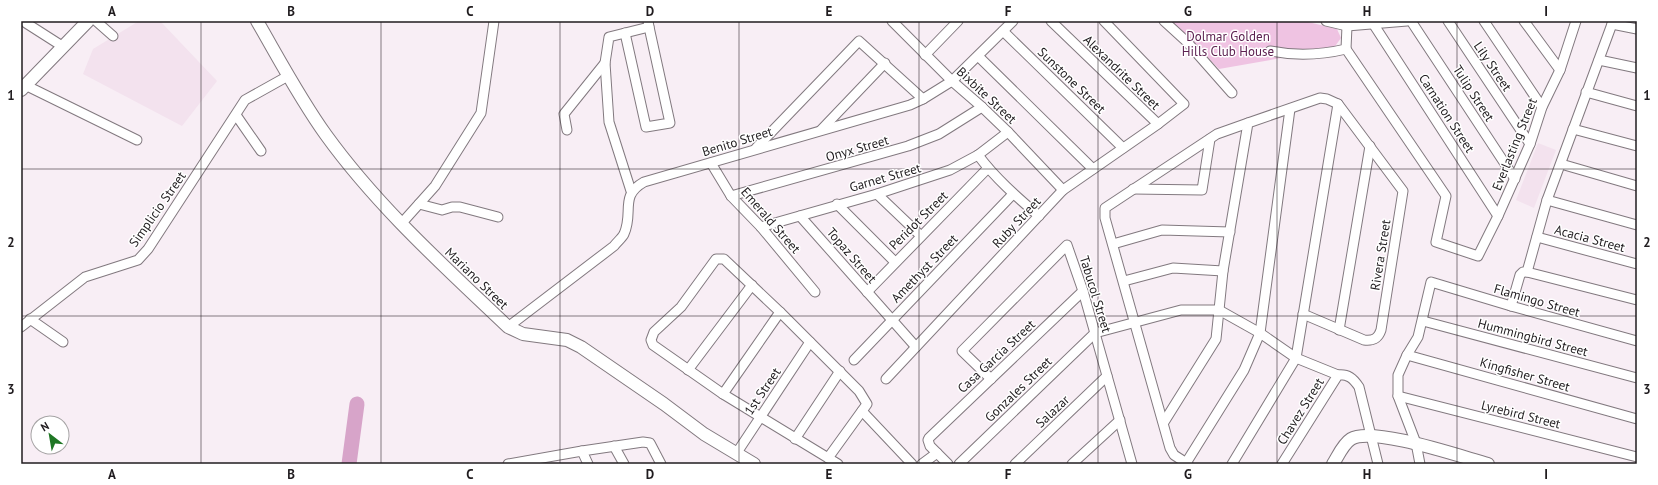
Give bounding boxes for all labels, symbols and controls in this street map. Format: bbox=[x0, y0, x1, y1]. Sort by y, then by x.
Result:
text: A bbox=[108, 3, 116, 20]
text: B bbox=[287, 3, 295, 20]
text: C bbox=[466, 3, 474, 20]
text: D bbox=[646, 3, 654, 20]
text: E bbox=[826, 3, 833, 20]
text: F bbox=[1005, 3, 1012, 20]
text: G bbox=[1184, 3, 1192, 20]
text: H bbox=[1363, 3, 1371, 20]
text: I bbox=[1544, 3, 1548, 20]
park label: Dolmar Golden Hills Club House bbox=[1182, 28, 1274, 60]
street label: Alexandrite Street bbox=[1080, 31, 1164, 114]
street label: Lily Street bbox=[1470, 38, 1516, 95]
street label: Sunstone Street bbox=[1034, 44, 1110, 117]
street label: Tulip Street bbox=[1449, 62, 1498, 125]
street label: Bixbite Street bbox=[953, 63, 1021, 128]
street label: Carnation Street bbox=[1415, 71, 1479, 156]
text: 1 bbox=[7, 87, 15, 104]
text: 1 bbox=[1643, 87, 1651, 104]
street label: Everlasting Street bbox=[1488, 95, 1541, 193]
street label: Benito Street bbox=[700, 123, 775, 160]
street label: Onyx Street bbox=[824, 131, 891, 166]
street label: Garnet Street bbox=[847, 159, 923, 196]
street label: Simplicio Street bbox=[125, 168, 190, 250]
street label: Emerald Street bbox=[737, 184, 804, 257]
street label: Peridot Street bbox=[885, 187, 952, 253]
street label: Ruby Street bbox=[988, 193, 1045, 251]
street label: Rivera Street bbox=[1367, 218, 1395, 292]
street label: Acacia Street bbox=[1553, 221, 1628, 256]
street label: Topaz Street bbox=[823, 224, 881, 287]
street label: Amethyst Street bbox=[887, 230, 962, 306]
text: 2 bbox=[7, 234, 15, 251]
text: 2 bbox=[1643, 234, 1651, 251]
street label: Mariano Street bbox=[441, 244, 512, 313]
street label: Tabucol Street bbox=[1076, 254, 1115, 335]
street label: Flamingo Street bbox=[1492, 280, 1582, 321]
street label: Hummingbird Street bbox=[1476, 315, 1590, 360]
street label: Casa Garcia Street bbox=[954, 316, 1039, 397]
street label: Gonzales Street bbox=[981, 353, 1056, 426]
street label: Kingfisher Street bbox=[1478, 354, 1572, 396]
street label: 1st Street bbox=[740, 364, 785, 418]
street label: Chavez Street bbox=[1273, 374, 1328, 448]
text: 3 bbox=[7, 381, 15, 398]
text: 3 bbox=[1643, 381, 1651, 398]
street label: Salazar bbox=[1032, 391, 1073, 431]
street label: Lyrebird Street bbox=[1479, 396, 1563, 433]
north arrow bbox=[30, 415, 70, 455]
text: N bbox=[38, 419, 52, 434]
text: A bbox=[108, 466, 116, 483]
text: B bbox=[287, 466, 295, 483]
text: C bbox=[466, 466, 474, 483]
text: D bbox=[646, 466, 654, 483]
text: E bbox=[826, 466, 833, 483]
text: F bbox=[1005, 466, 1012, 483]
text: G bbox=[1184, 466, 1192, 483]
text: H bbox=[1363, 466, 1371, 483]
text: I bbox=[1544, 466, 1548, 483]

